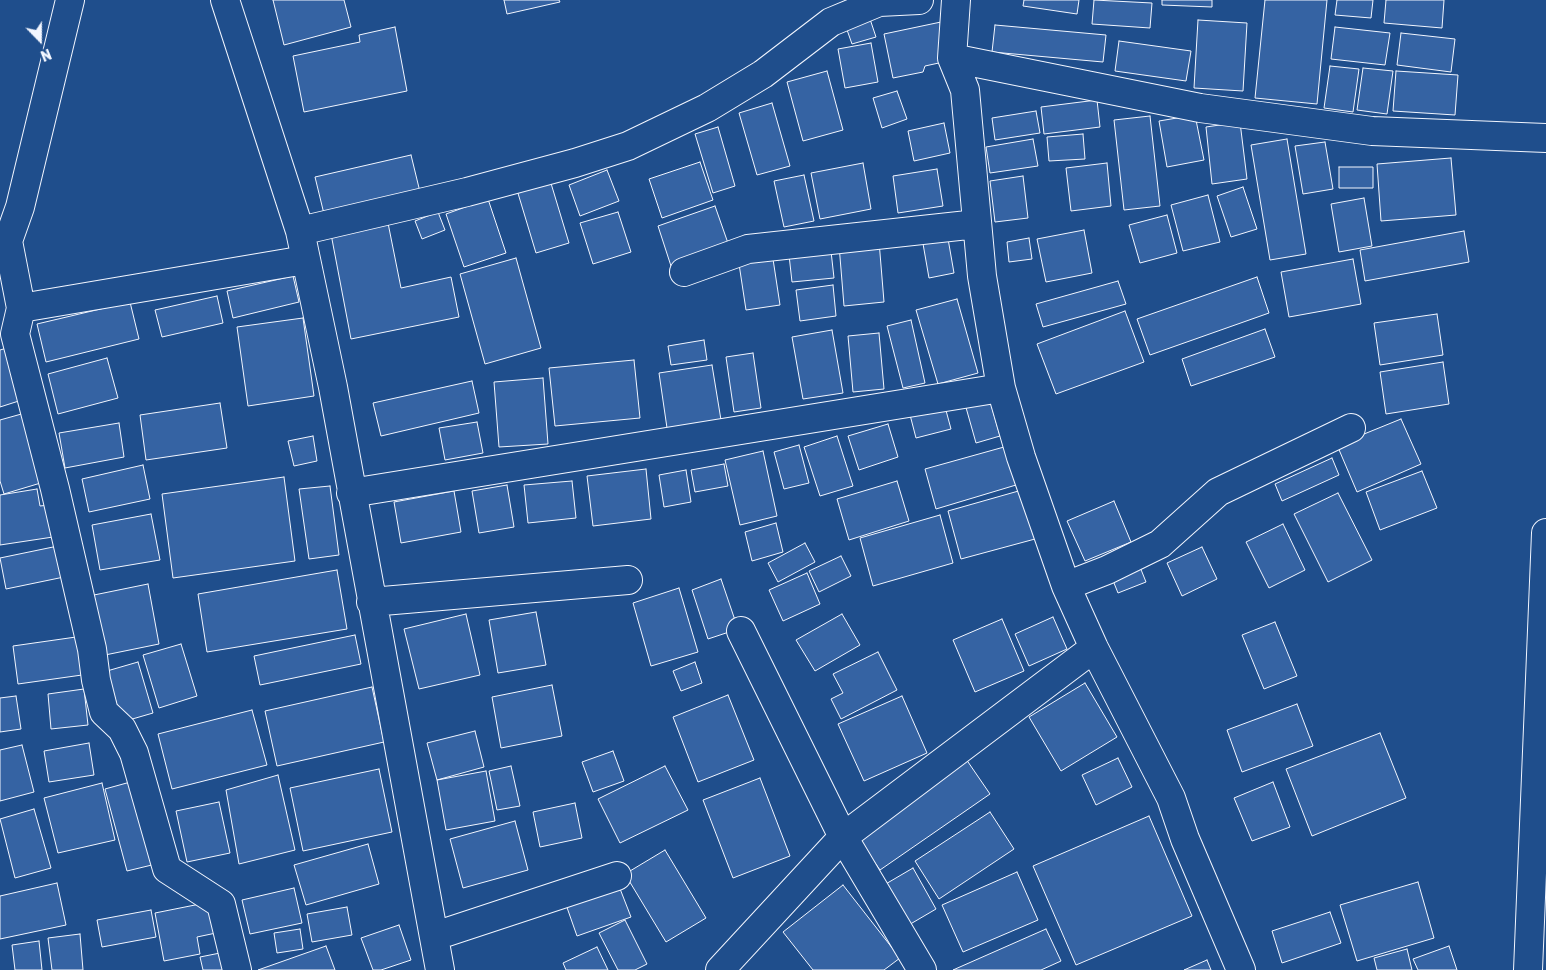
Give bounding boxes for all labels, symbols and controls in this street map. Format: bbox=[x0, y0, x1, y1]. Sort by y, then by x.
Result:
north arrow bbox=[15, 15, 65, 65]
text: N bbox=[38, 45, 54, 64]

